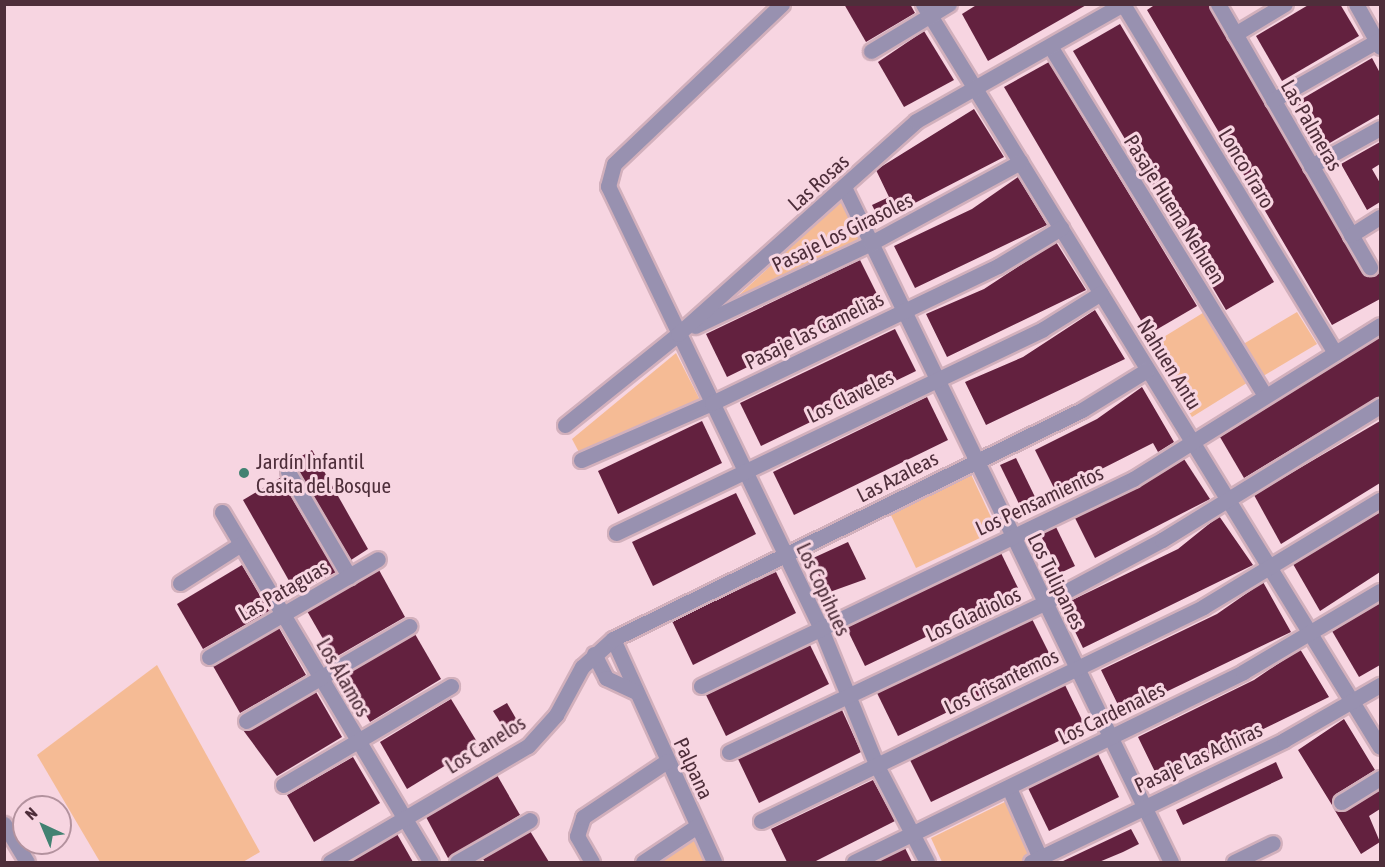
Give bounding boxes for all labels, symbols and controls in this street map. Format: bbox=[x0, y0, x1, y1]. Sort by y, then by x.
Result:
street label: Las Palmeras bbox=[1276, 75, 1348, 175]
street label: Lonco Traro bbox=[1213, 124, 1281, 212]
street label: Pasaje Huena Nehuen bbox=[1119, 130, 1231, 288]
street label: Las Rosas bbox=[782, 148, 854, 216]
street label: Pasaje Los Girasoles bbox=[768, 187, 916, 277]
street label: Pasaje las Camelias bbox=[741, 286, 887, 374]
street label: Nahuen Antu bbox=[1132, 314, 1208, 414]
street label: Los Claveles bbox=[803, 364, 897, 428]
street label: Las Azaleas bbox=[852, 445, 942, 507]
place label: Jardín Infantil Casita del Bosque bbox=[256, 448, 391, 498]
street label: Los Pensamientos bbox=[971, 459, 1107, 541]
marker: Jardín Infantil Casita del Bosque bbox=[237, 466, 251, 480]
street label: Los Tulipanes bbox=[1023, 529, 1091, 633]
street label: Los Copihues bbox=[792, 539, 856, 639]
street label: Las Pataguas bbox=[233, 554, 333, 626]
street label: Los Gladiolos bbox=[921, 581, 1025, 647]
street label: Los Álamos bbox=[312, 633, 376, 721]
street label: Los Crisantemos bbox=[940, 643, 1062, 719]
street label: Los Cardenales bbox=[1054, 676, 1168, 750]
street label: Los Canelos bbox=[440, 710, 530, 778]
street label: Pasaje Las Achiras bbox=[1130, 716, 1266, 798]
street label: Palpana bbox=[669, 733, 719, 803]
north arrow bbox=[12, 795, 72, 855]
text: N bbox=[21, 804, 41, 823]

